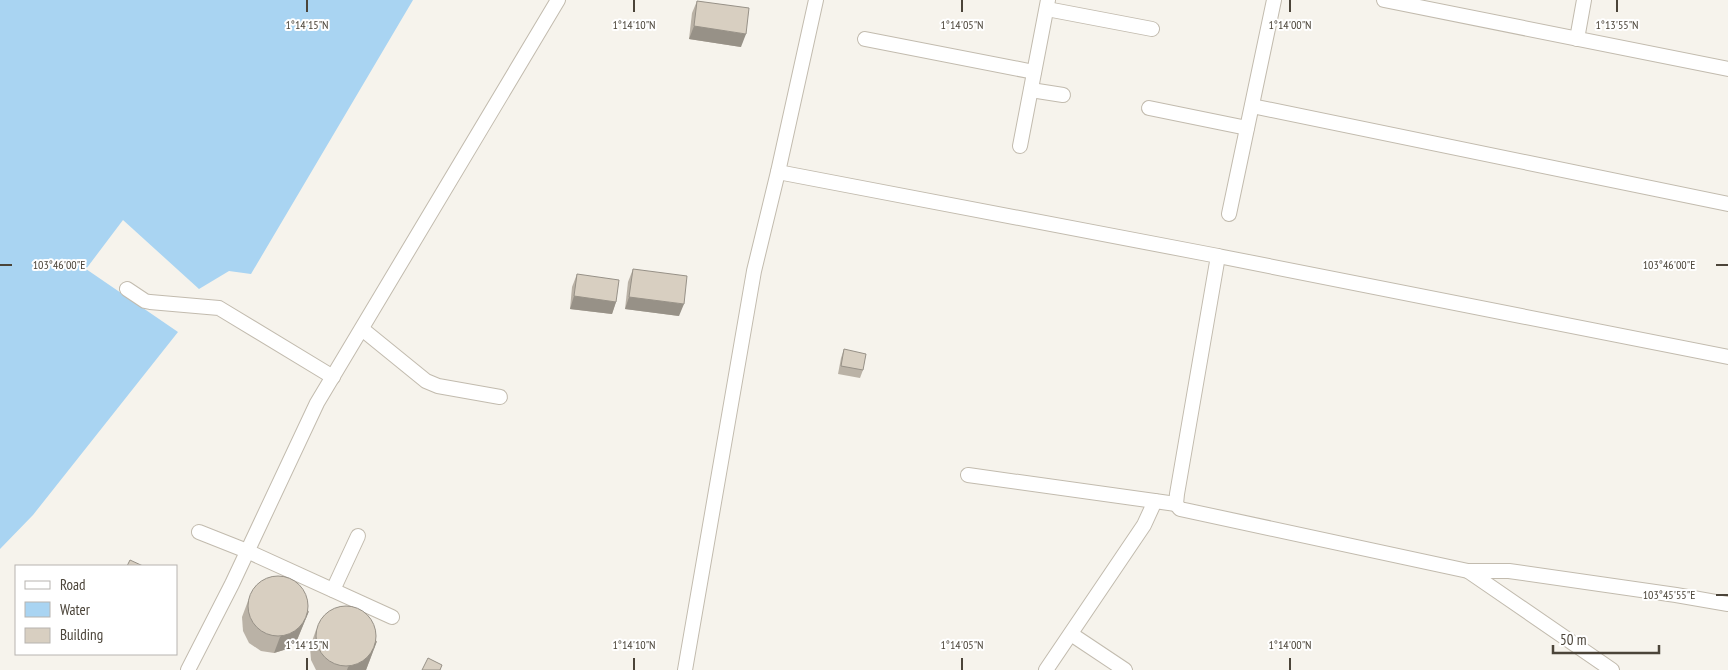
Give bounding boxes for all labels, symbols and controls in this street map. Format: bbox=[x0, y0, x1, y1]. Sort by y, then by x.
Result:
text: 1°14'15"N bbox=[285, 17, 329, 32]
text: 1°14'10"N bbox=[612, 17, 656, 32]
text: 1°14'05"N bbox=[940, 17, 984, 32]
text: 1°14'00"N bbox=[1268, 17, 1312, 32]
text: 1°13'55"N bbox=[1595, 17, 1639, 32]
text: 103°46'00"E bbox=[33, 257, 85, 272]
text: 103°46'00"E bbox=[1643, 257, 1695, 272]
legend bbox=[15, 565, 178, 655]
text: Road bbox=[60, 575, 86, 594]
text: 103°45'55"E bbox=[1643, 587, 1695, 602]
text: Water bbox=[60, 600, 91, 619]
scale bar bbox=[1553, 622, 1659, 654]
text: Building bbox=[60, 625, 103, 644]
text: 50 m bbox=[1560, 630, 1586, 649]
text: 1°14'15"N bbox=[285, 637, 329, 652]
text: 1°14'10"N bbox=[612, 637, 656, 652]
text: 1°14'05"N bbox=[940, 637, 984, 652]
text: 1°14'00"N bbox=[1268, 637, 1312, 652]

